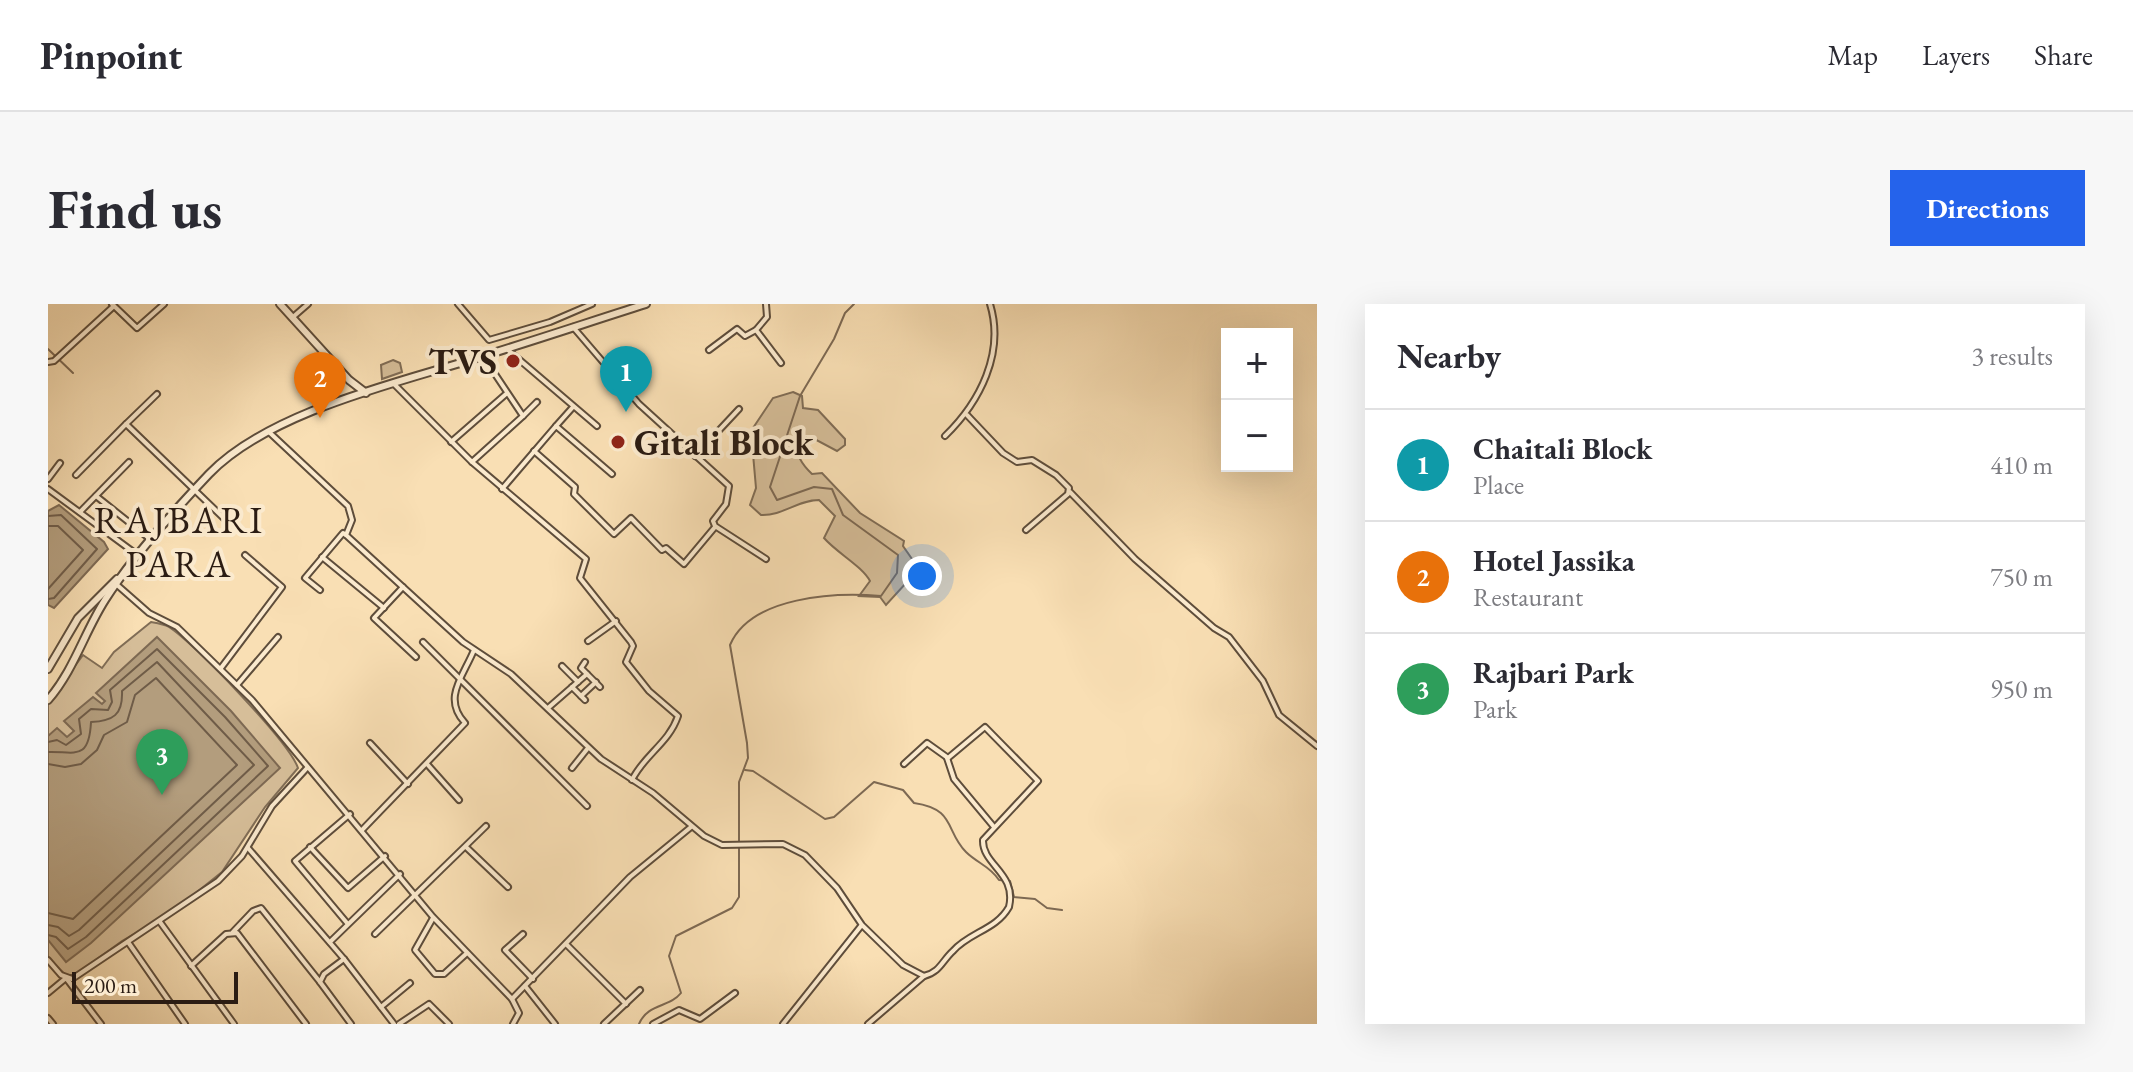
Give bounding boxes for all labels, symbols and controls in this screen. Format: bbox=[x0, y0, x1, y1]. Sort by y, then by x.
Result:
text: Pinpoint bbox=[40, 31, 182, 80]
text: Map bbox=[1828, 37, 1878, 73]
text: Layers bbox=[1922, 37, 1990, 73]
text: Share bbox=[2034, 37, 2093, 73]
button: Directions bbox=[1890, 170, 2085, 246]
text: Find us bbox=[48, 172, 222, 245]
map controls bbox=[1221, 328, 1293, 472]
button: + bbox=[1221, 328, 1293, 400]
text: Nearby bbox=[1397, 334, 1501, 378]
place label: TVS bbox=[428, 338, 497, 385]
text: 3 results bbox=[1972, 339, 2053, 373]
pin: 1 bbox=[600, 346, 652, 412]
pin: 2 bbox=[294, 352, 346, 418]
marker: TVS bbox=[504, 352, 522, 370]
button: − bbox=[1221, 400, 1293, 472]
place label: Gitali Block bbox=[634, 419, 815, 466]
text: Chaitali Block bbox=[1473, 429, 1652, 468]
marker: Gitali Block bbox=[609, 433, 627, 451]
text: 1 bbox=[1416, 448, 1430, 482]
text: 410 m bbox=[1990, 448, 2053, 482]
text: Place bbox=[1473, 468, 1524, 502]
district label: RAJBARI PARA bbox=[94, 495, 264, 588]
text: Hotel Jassika bbox=[1473, 541, 1635, 580]
your location bbox=[902, 556, 942, 596]
text: 2 bbox=[1416, 560, 1430, 594]
text: 750 m bbox=[1990, 560, 2053, 594]
text: Restaurant bbox=[1473, 580, 1583, 614]
text: Rajbari Park bbox=[1473, 653, 1634, 692]
text: 3 bbox=[1416, 672, 1430, 706]
text: 950 m bbox=[1990, 672, 2053, 706]
text: Park bbox=[1473, 692, 1517, 726]
pin: 3 bbox=[136, 729, 188, 795]
scale bar bbox=[72, 968, 238, 1004]
text: 200 m bbox=[84, 971, 137, 1000]

